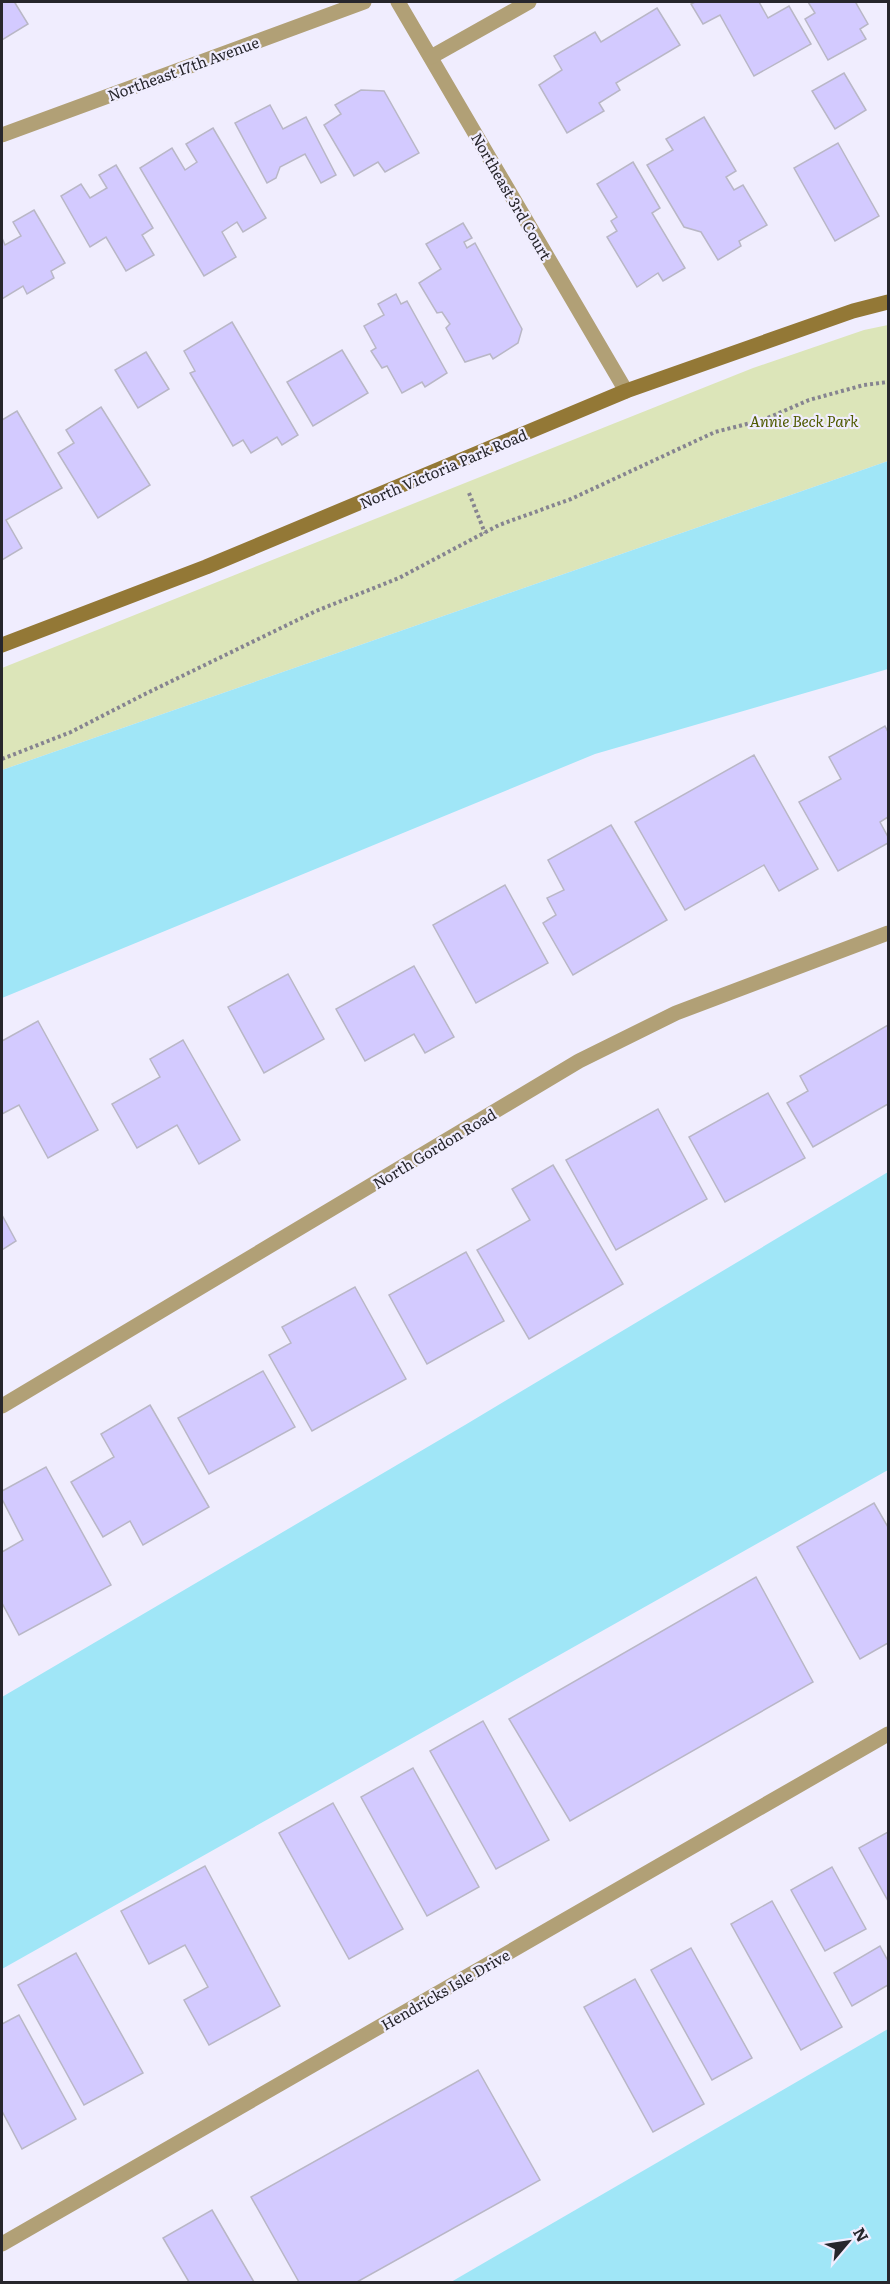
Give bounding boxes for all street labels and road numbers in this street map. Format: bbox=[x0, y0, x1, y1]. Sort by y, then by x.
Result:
street label: Northeast 17th Avenue bbox=[104, 30, 262, 106]
street label: Northeast 3rd Court bbox=[466, 128, 558, 264]
street label: North Victoria Park Road bbox=[356, 422, 530, 514]
street label: North Gordon Road bbox=[368, 1102, 500, 1194]
street label: Hendricks Isle Drive bbox=[376, 1943, 514, 2035]

